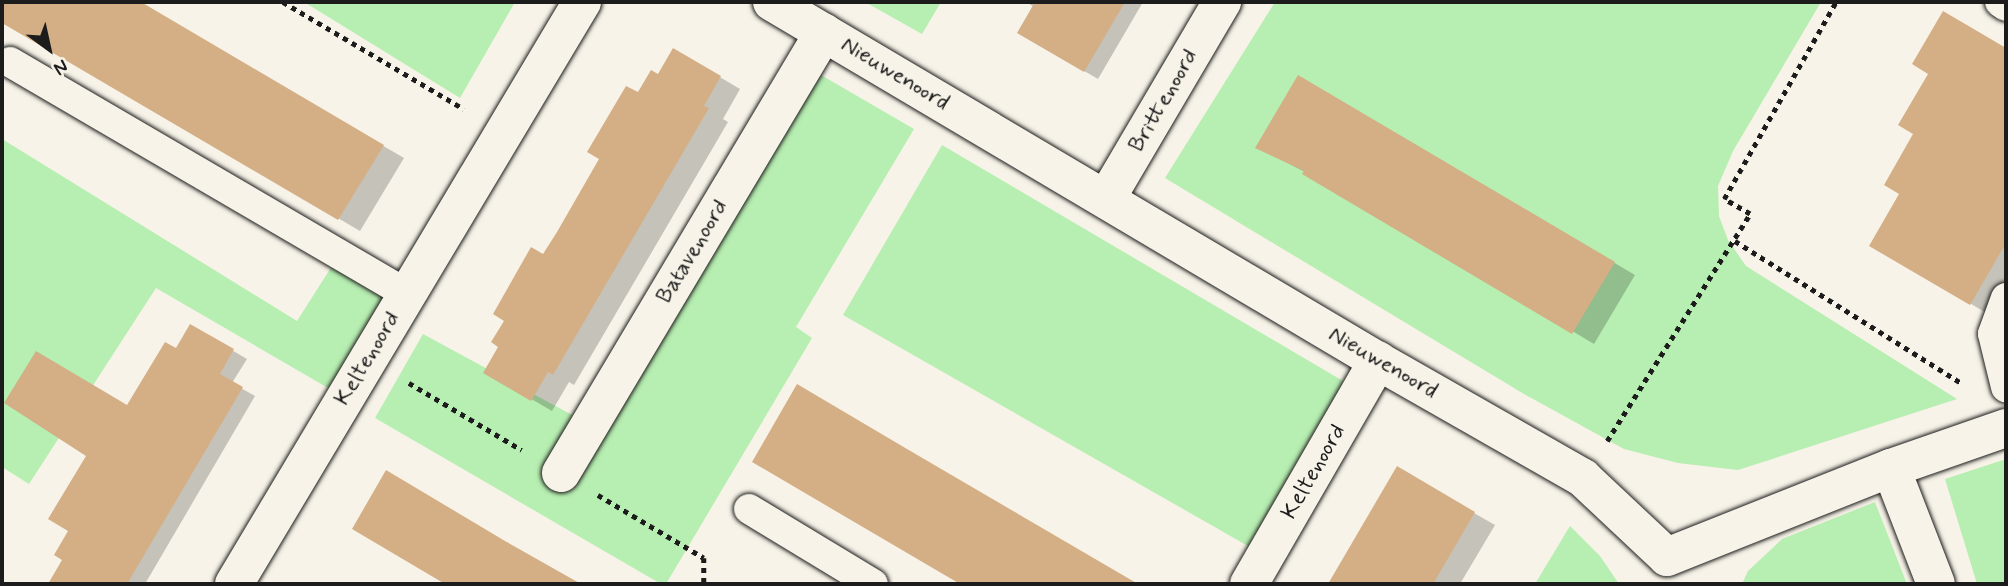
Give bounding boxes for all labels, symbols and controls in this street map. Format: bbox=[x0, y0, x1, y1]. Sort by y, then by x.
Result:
north arrow bbox=[14, 14, 84, 84]
street label: Nieuwenoord bbox=[836, 31, 954, 117]
street label: Brittenoord bbox=[1123, 45, 1205, 157]
text: N bbox=[49, 53, 73, 81]
street label: Batavenoord bbox=[651, 195, 735, 309]
street label: Keltenoord bbox=[329, 307, 407, 411]
street label: Nieuwenoord bbox=[1323, 321, 1443, 405]
street label: Keltenoord bbox=[1276, 420, 1352, 524]

